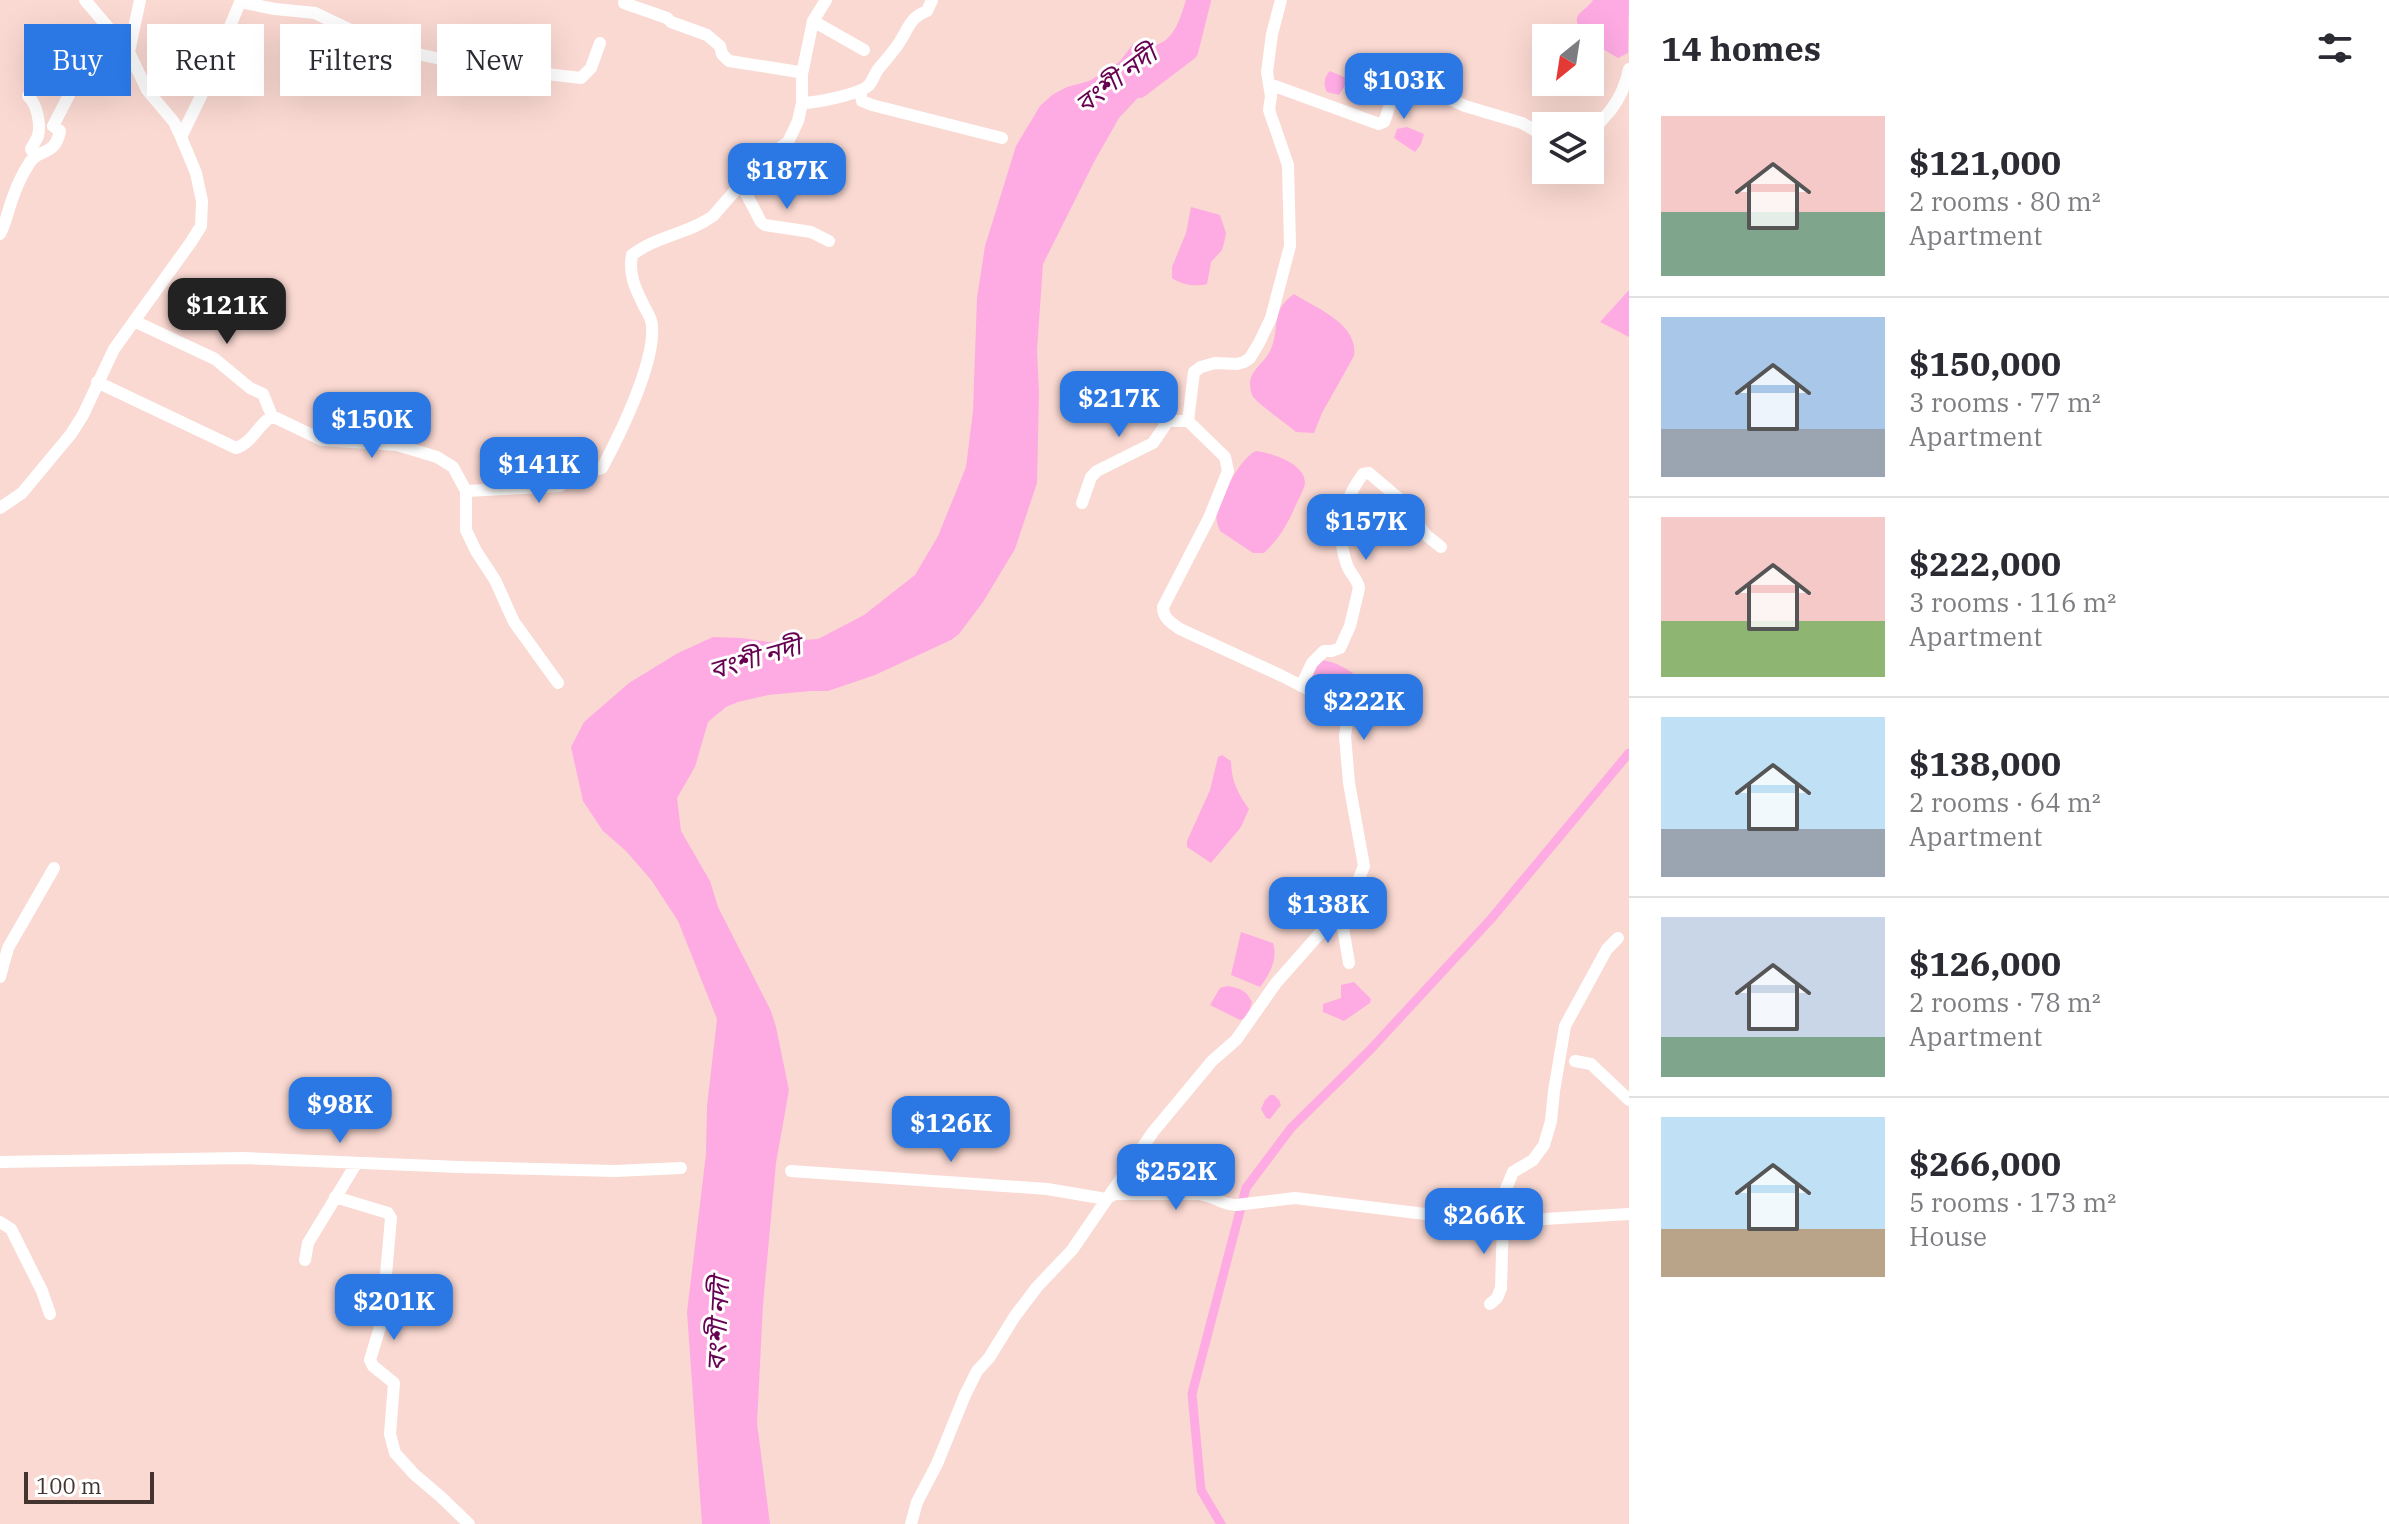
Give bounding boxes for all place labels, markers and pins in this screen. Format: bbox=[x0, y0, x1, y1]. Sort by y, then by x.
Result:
pin: $103K bbox=[1348, 53, 1460, 121]
pin: $187K bbox=[731, 143, 843, 211]
pin: $121K bbox=[171, 278, 283, 346]
pin: $217K bbox=[1063, 371, 1175, 439]
pin: $150K bbox=[316, 392, 428, 460]
pin: $141K bbox=[483, 437, 595, 505]
pin: $157K bbox=[1310, 494, 1422, 562]
pin: $222K bbox=[1308, 674, 1420, 742]
pin: $138K bbox=[1272, 877, 1384, 945]
pin: $98K bbox=[293, 1077, 387, 1145]
pin: $126K bbox=[895, 1096, 1007, 1164]
pin: $252K bbox=[1120, 1144, 1232, 1212]
pin: $266K bbox=[1428, 1188, 1540, 1256]
pin: $201K bbox=[338, 1274, 450, 1342]

